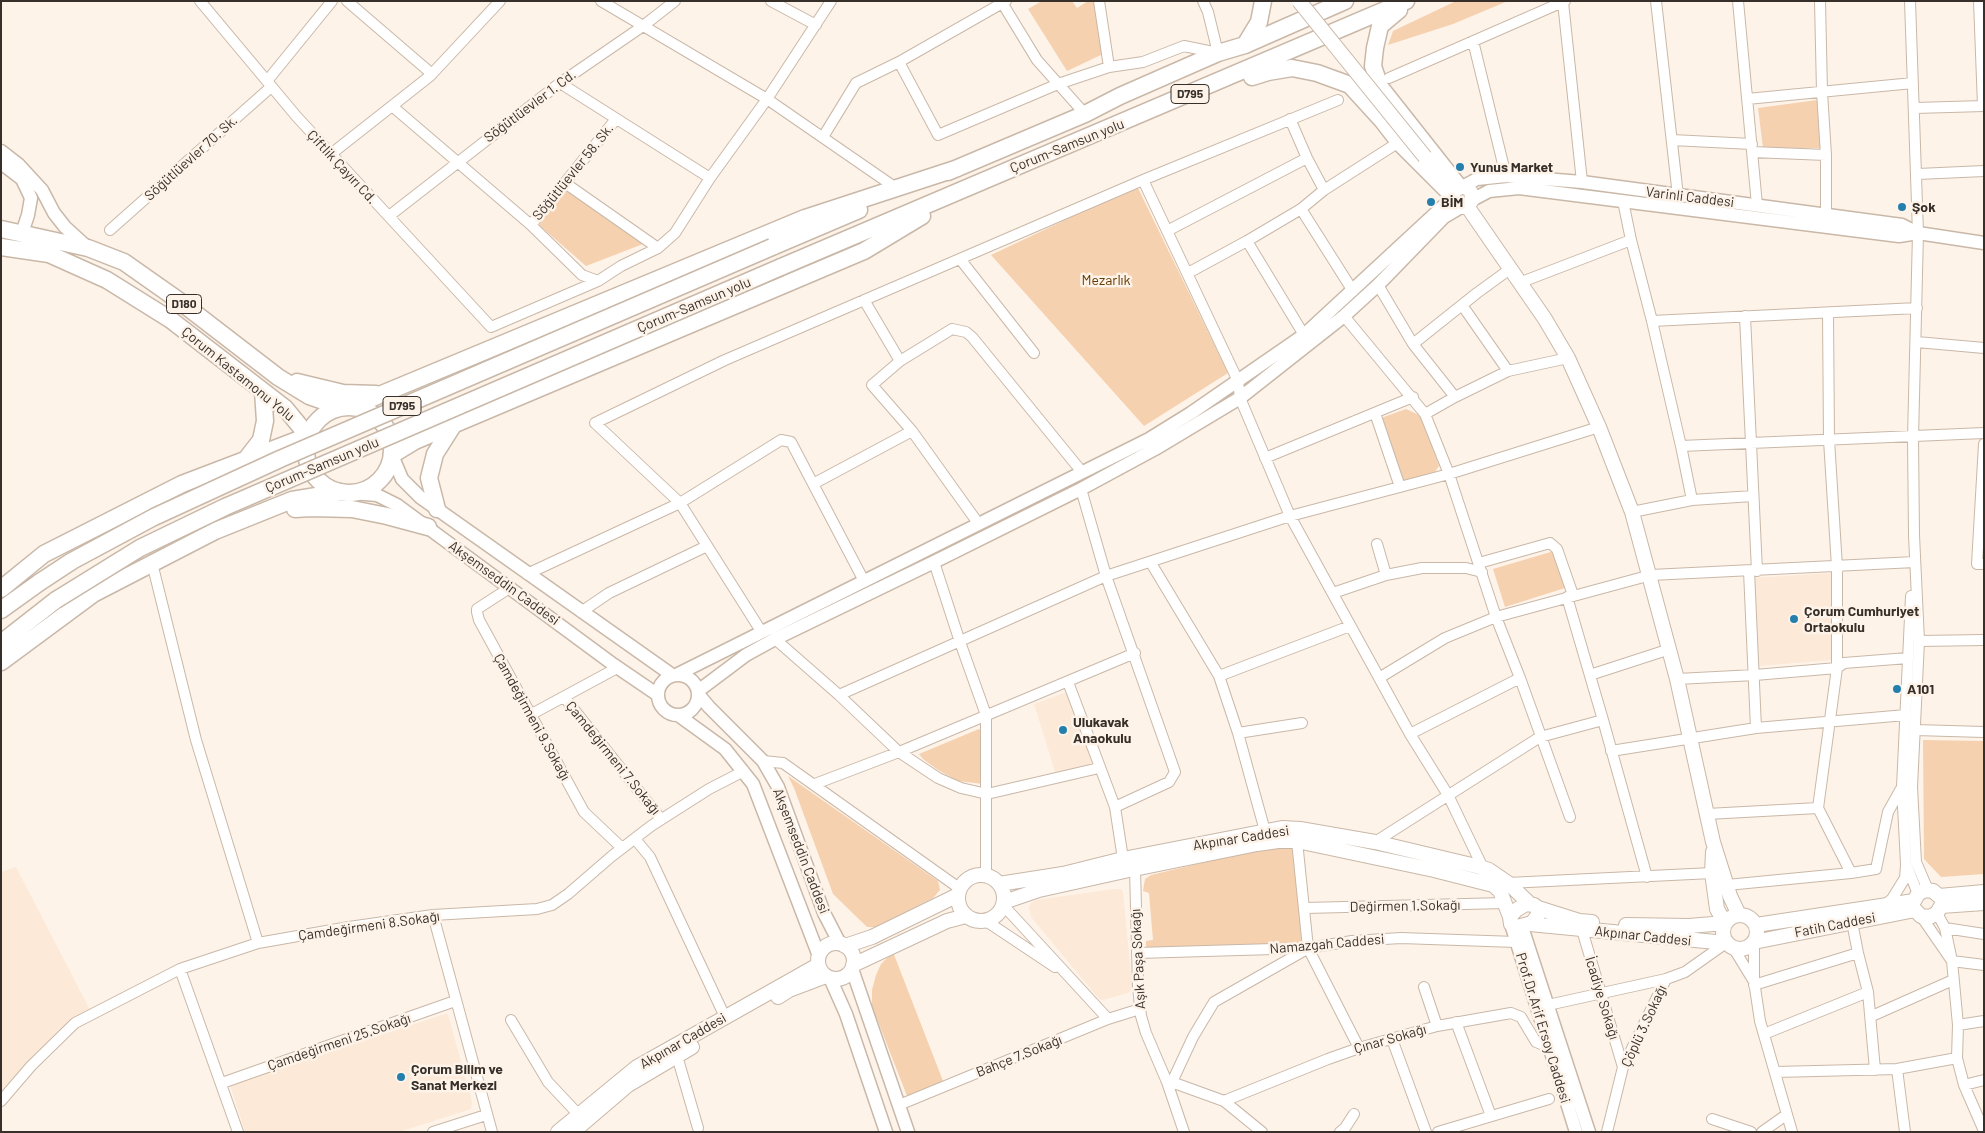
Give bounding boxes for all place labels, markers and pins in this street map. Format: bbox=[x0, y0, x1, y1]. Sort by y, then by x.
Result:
place label: Yunus Market bbox=[1470, 159, 1553, 175]
marker: Yunus Market bbox=[1454, 161, 1466, 173]
place label: BİM bbox=[1441, 194, 1463, 210]
marker: BİM bbox=[1425, 196, 1437, 208]
place label: Şok bbox=[1912, 199, 1936, 215]
marker: Şok bbox=[1896, 201, 1908, 213]
place label: Çorum Cumhuriyet Ortaokulu bbox=[1804, 603, 1919, 636]
marker: Çorum Cumhuriyet Ortaokulu bbox=[1788, 613, 1800, 625]
place label: A101 bbox=[1907, 681, 1934, 697]
marker: A101 bbox=[1891, 683, 1903, 695]
place label: Ulukavak Anaokulu bbox=[1073, 714, 1131, 746]
marker: Ulukavak Anaokulu bbox=[1057, 724, 1069, 736]
place label: Çorum Bilim ve Sanat Merkezi bbox=[411, 1061, 503, 1094]
marker: Çorum Bilim ve Sanat Merkezi bbox=[395, 1071, 407, 1083]

